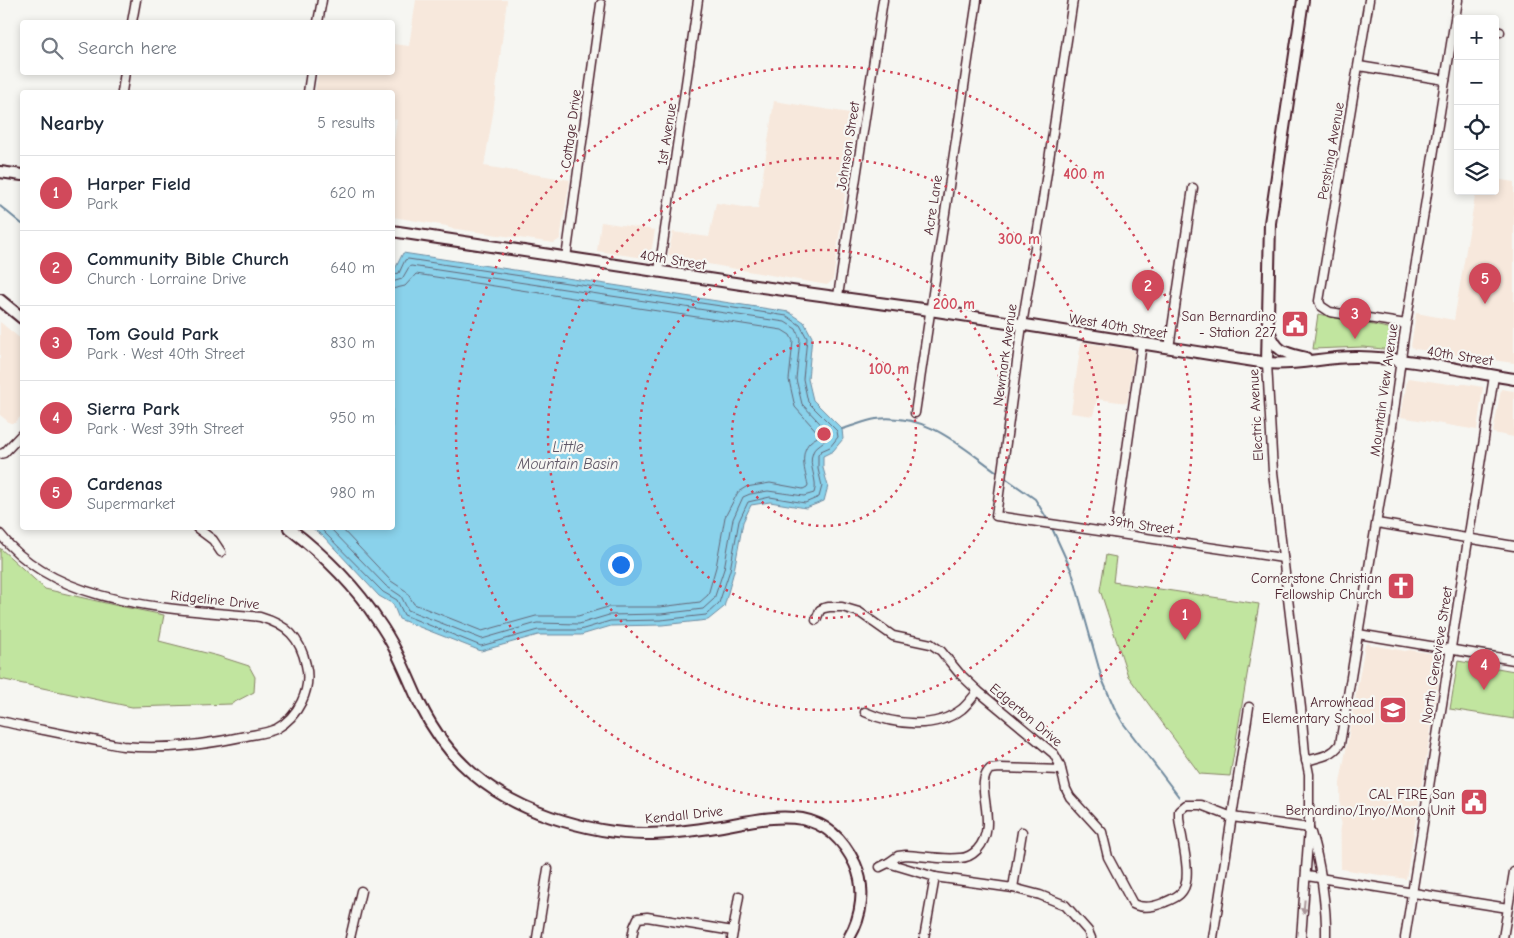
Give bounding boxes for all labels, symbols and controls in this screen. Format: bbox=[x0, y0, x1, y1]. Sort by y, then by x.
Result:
map controls bbox=[1454, 15, 1499, 195]
button: + bbox=[1454, 15, 1499, 60]
search box bbox=[20, 20, 395, 75]
icon: search bbox=[38, 34, 66, 62]
text: Search here bbox=[78, 37, 177, 59]
button: − bbox=[1454, 60, 1499, 105]
street label: Cottage Drive bbox=[557, 88, 585, 170]
street label: Johnson Street bbox=[833, 99, 864, 192]
street label: Pershing Avenue bbox=[1314, 101, 1348, 201]
street label: 1st Avenue bbox=[654, 102, 680, 166]
button: locate bbox=[1454, 105, 1499, 150]
text: Nearby bbox=[40, 111, 104, 135]
text: 5 results bbox=[317, 114, 375, 132]
button: layers bbox=[1454, 150, 1499, 195]
text: 400 m bbox=[1063, 165, 1105, 183]
text: Harper Field bbox=[87, 173, 191, 195]
street label: Acre Lane bbox=[920, 174, 946, 236]
text: 1 bbox=[53, 184, 59, 202]
text: 620 m bbox=[330, 184, 375, 202]
text: Park bbox=[87, 195, 118, 213]
text: 300 m bbox=[998, 230, 1040, 248]
street label: 40th Street bbox=[639, 246, 708, 274]
text: Community Bible Church bbox=[87, 248, 289, 270]
text: 2 bbox=[52, 259, 60, 277]
text: 640 m bbox=[330, 259, 375, 277]
pin: 5 bbox=[1469, 263, 1501, 304]
text: Church · Lorraine Drive bbox=[87, 270, 246, 288]
pin: 2 bbox=[1132, 270, 1164, 311]
text: 200 m bbox=[933, 295, 975, 313]
pin: 3 bbox=[1339, 298, 1371, 339]
street label: Newmark Avenue bbox=[989, 303, 1021, 407]
place label: San Bernardino - Station 227 bbox=[1182, 308, 1276, 341]
public building icon: San Bernardino - Station 227 bbox=[1280, 309, 1310, 339]
street label: West 40th Street bbox=[1068, 310, 1169, 342]
text: Tom Gould Park bbox=[87, 323, 218, 345]
street label: Mountain View Avenue bbox=[1366, 323, 1402, 457]
text: 3 bbox=[52, 334, 60, 352]
text: 830 m bbox=[330, 334, 375, 352]
street label: 40th Street bbox=[1426, 342, 1495, 370]
text: Park · West 40th Street bbox=[87, 345, 245, 363]
text: 100 m bbox=[869, 360, 909, 378]
street label: Electric Avenue bbox=[1245, 369, 1267, 461]
text: Sierra Park bbox=[87, 398, 180, 420]
text: 4 bbox=[52, 409, 60, 427]
text: 950 m bbox=[330, 409, 375, 427]
text: Park · West 39th Street bbox=[87, 420, 244, 438]
centre of rings bbox=[815, 425, 833, 443]
water label: Little Mountain Basin bbox=[517, 438, 618, 473]
text: Cardenas bbox=[87, 473, 162, 495]
text: 5 bbox=[52, 484, 60, 502]
text: 980 m bbox=[330, 484, 375, 502]
text: Supermarket bbox=[87, 495, 175, 513]
street label: 39th Street bbox=[1107, 512, 1176, 538]
your location bbox=[608, 552, 634, 578]
place label: Cornerstone Christian Fellowship Church bbox=[1251, 570, 1382, 603]
church icon: Cornerstone Christian Fellowship Church bbox=[1386, 571, 1416, 601]
street label: North Genevieve Street bbox=[1418, 584, 1456, 725]
street label: Ridgeline Drive bbox=[170, 587, 260, 613]
pin: 1 bbox=[1169, 599, 1201, 640]
pin: 4 bbox=[1468, 649, 1500, 690]
street label: Edgerton Drive bbox=[986, 680, 1066, 750]
place label: Arrowhead Elementary School bbox=[1262, 694, 1374, 727]
school or university icon: Arrowhead Elementary School bbox=[1378, 695, 1408, 725]
place label: CAL FIRE San Bernardino/Inyo/Mono Unit bbox=[1285, 786, 1456, 819]
public building icon: CAL FIRE San Bernardino/Inyo/Mono Unit bbox=[1459, 787, 1489, 817]
street label: Kendall Drive bbox=[644, 802, 724, 828]
one-way arrow bbox=[1300, 899, 1308, 915]

